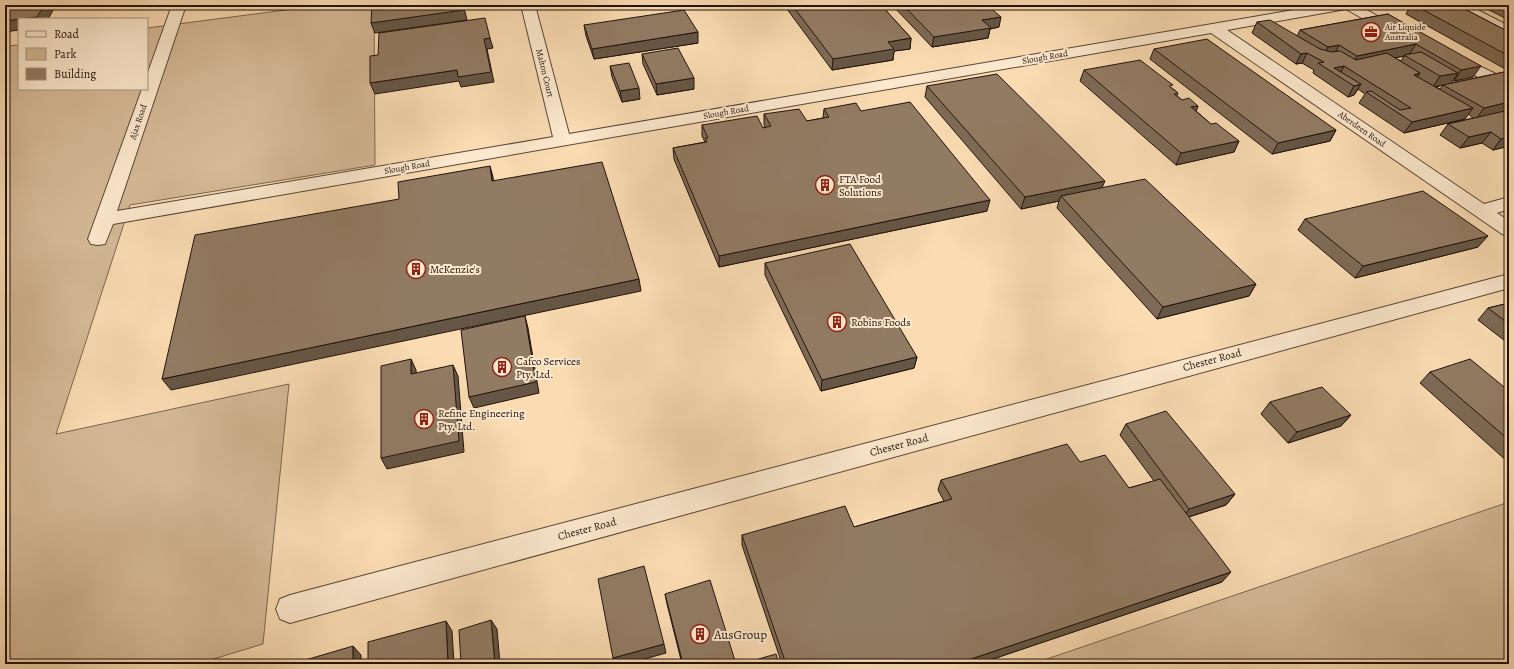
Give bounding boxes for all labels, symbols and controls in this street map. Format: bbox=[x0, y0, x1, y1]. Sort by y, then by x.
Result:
legend bbox=[18, 18, 148, 90]
office icon: Air Liquide Australia bbox=[1360, 21, 1382, 43]
place label: Air Liquide Australia bbox=[1384, 21, 1426, 43]
text: Road bbox=[54, 26, 80, 42]
text: Park bbox=[54, 46, 77, 62]
street label: Slough Road bbox=[1021, 47, 1069, 67]
street label: Malton Court bbox=[533, 48, 557, 98]
text: Building bbox=[54, 66, 96, 82]
street label: Slough Road bbox=[702, 102, 750, 122]
street label: Ajax Road bbox=[126, 103, 150, 142]
street label: Aberdeen Road bbox=[1335, 108, 1388, 150]
street label: Slough Road bbox=[383, 157, 431, 177]
place label: FTA Food Solutions bbox=[839, 172, 881, 200]
building icon: FTA Food Solutions bbox=[814, 174, 836, 196]
building icon: McKenzie's bbox=[405, 258, 427, 280]
place label: McKenzie's bbox=[430, 262, 480, 277]
building icon: Robins Foods bbox=[826, 311, 848, 333]
place label: Robins Foods bbox=[851, 315, 911, 330]
street label: Chester Road bbox=[1181, 345, 1243, 375]
place label: Cafco Services Pty. Ltd. bbox=[516, 354, 580, 382]
building icon: Cafco Services Pty. Ltd. bbox=[491, 356, 513, 378]
place label: Refine Engineering Pty. Ltd. bbox=[438, 406, 525, 434]
building icon: Refine Engineering Pty. Ltd. bbox=[413, 408, 435, 430]
street label: Chester Road bbox=[868, 430, 930, 460]
street label: Chester Road bbox=[556, 514, 618, 544]
building icon: AusGroup bbox=[689, 623, 711, 645]
place label: AusGroup bbox=[713, 626, 767, 643]

